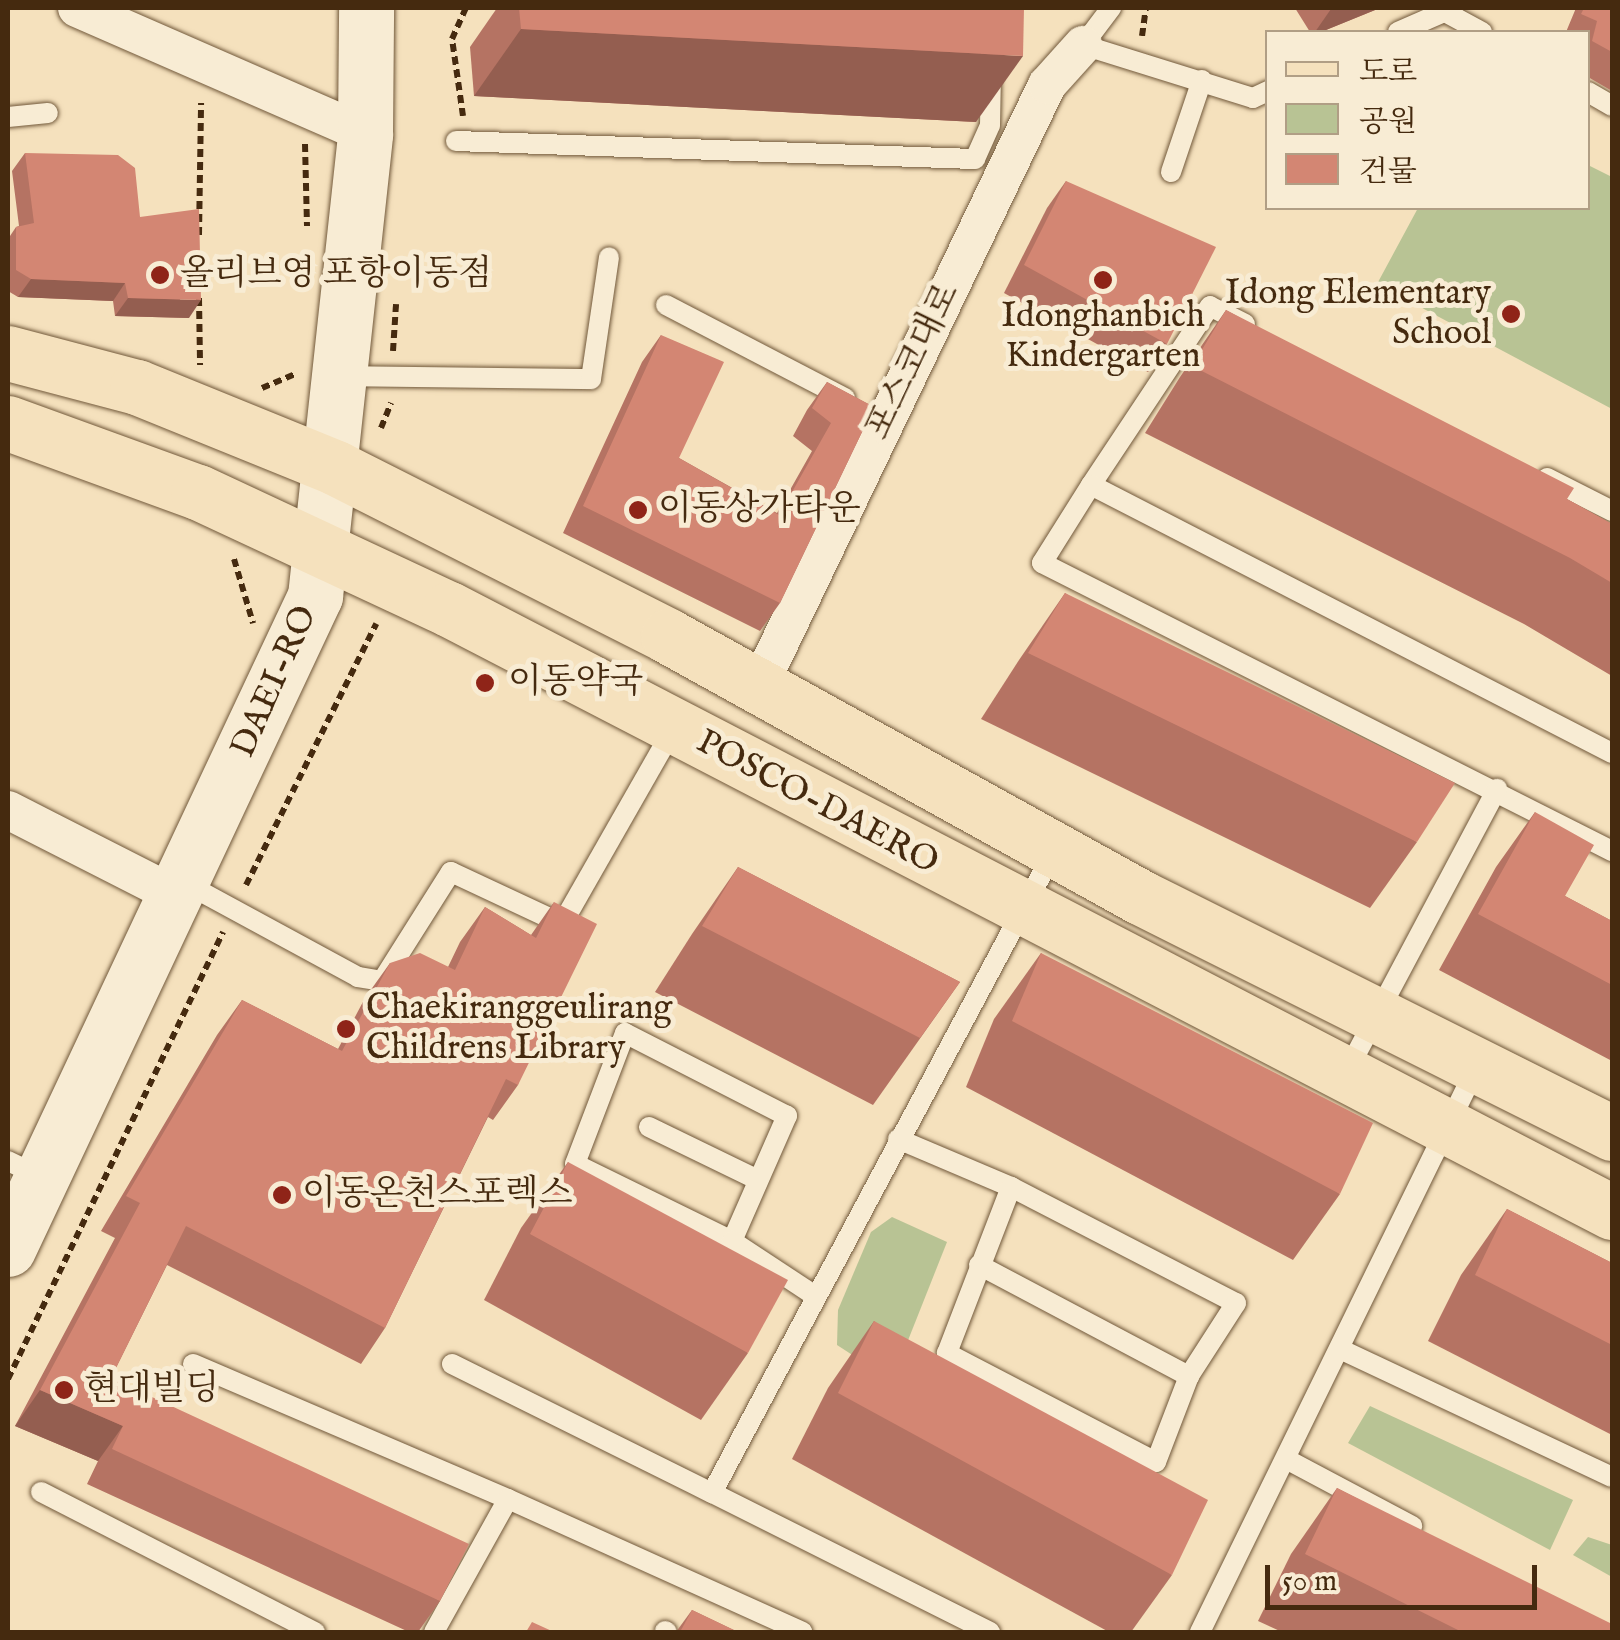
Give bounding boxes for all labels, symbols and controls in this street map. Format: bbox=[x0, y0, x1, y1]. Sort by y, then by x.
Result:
legend bbox=[1265, 30, 1590, 210]
text: 도로 bbox=[1359, 54, 1417, 92]
text: 공원 bbox=[1359, 104, 1417, 142]
text: 건물 bbox=[1359, 154, 1417, 192]
place label: 올리브영 포항이동점 bbox=[180, 254, 492, 296]
marker: 올리브영 포항이동점 bbox=[149, 264, 171, 286]
marker: Idonghanbich Kindergarten bbox=[1092, 269, 1114, 291]
place label: Idong Elementary School bbox=[1225, 273, 1491, 355]
street label: 포스코대로 bbox=[858, 277, 970, 447]
place label: Idonghanbich Kindergarten bbox=[1001, 296, 1205, 378]
marker: Idong Elementary School bbox=[1500, 303, 1522, 325]
place label: 이동상가타운 bbox=[658, 489, 861, 531]
marker: 이동상가타운 bbox=[627, 499, 649, 521]
street label: DAEI-RO bbox=[223, 600, 327, 764]
place label: 이동약국 bbox=[508, 662, 643, 704]
marker: 이동약국 bbox=[472, 670, 498, 696]
street label: POSCO-DAERO bbox=[689, 722, 945, 884]
place label: Chaekiranggeulirang Childrens Library bbox=[366, 988, 672, 1070]
marker: Chaekiranggeulirang Childrens Library bbox=[335, 1018, 357, 1040]
place label: 이동온천스포렉스 bbox=[302, 1174, 572, 1216]
marker: 이동온천스포렉스 bbox=[271, 1184, 293, 1206]
place label: 현대빌딩 bbox=[84, 1369, 219, 1411]
marker: 현대빌딩 bbox=[53, 1379, 75, 1401]
scale bar bbox=[1270, 1545, 1542, 1607]
text: 50 m bbox=[1282, 1563, 1337, 1601]

